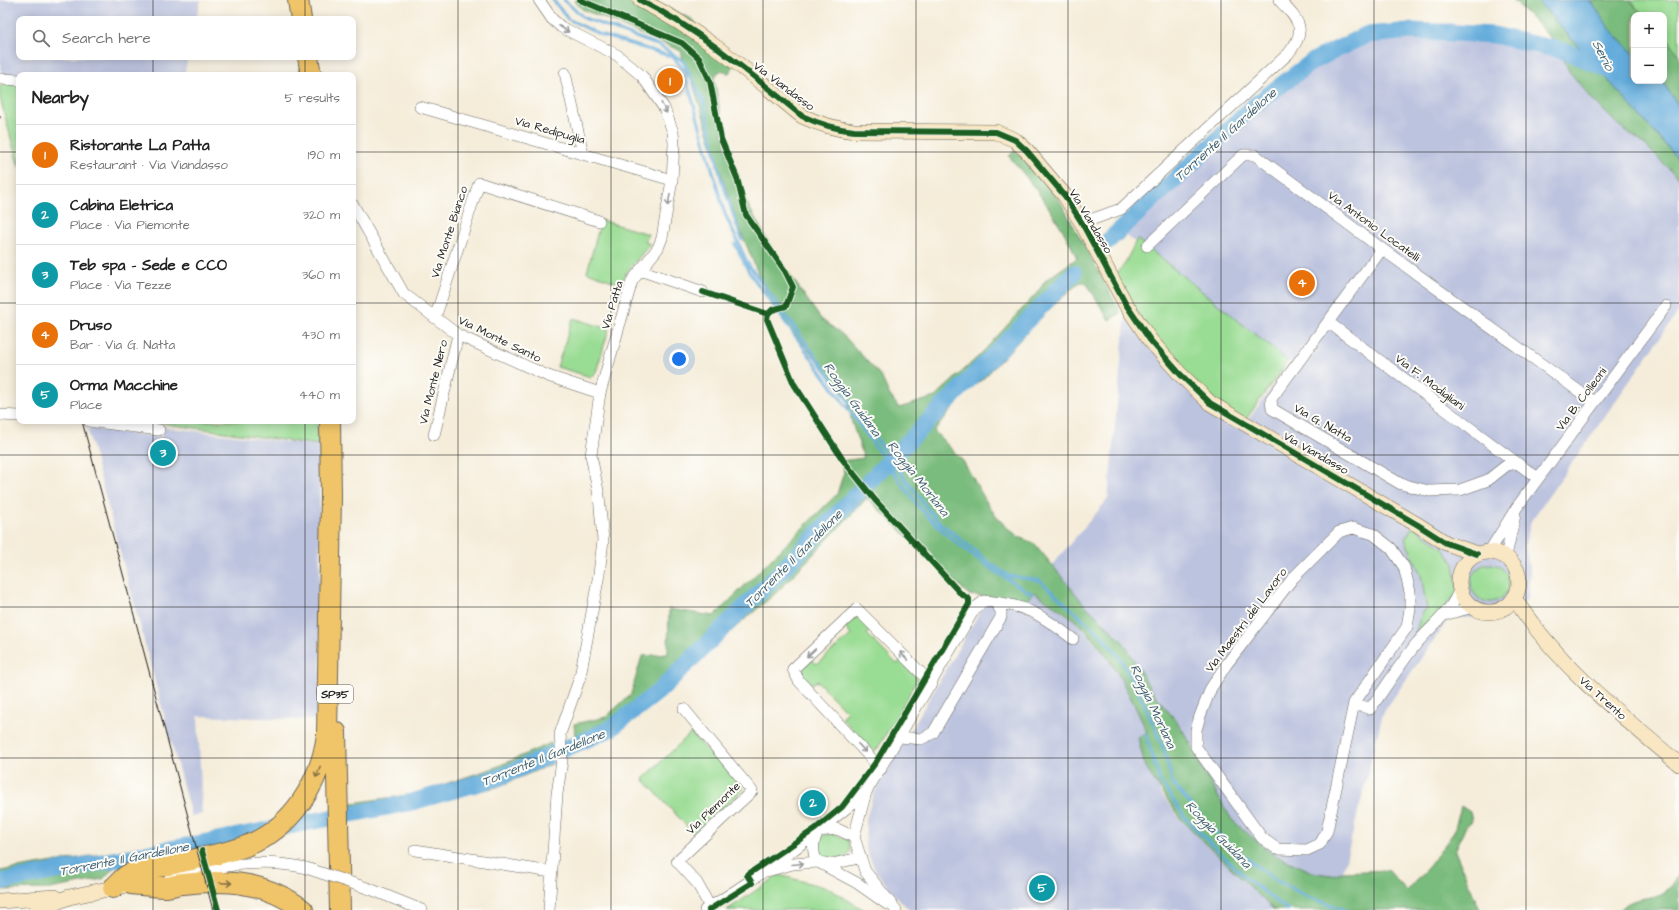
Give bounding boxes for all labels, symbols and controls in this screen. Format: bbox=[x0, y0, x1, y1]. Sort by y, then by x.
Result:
map controls bbox=[1631, 12, 1667, 84]
button: + bbox=[1631, 12, 1667, 48]
search box bbox=[16, 16, 356, 60]
one-way arrow bbox=[558, 25, 569, 33]
icon: search bbox=[30, 27, 52, 49]
text: Search here bbox=[62, 28, 151, 49]
water label: Serio bbox=[1588, 37, 1619, 75]
button: − bbox=[1631, 48, 1667, 84]
street label: Via Viandasso bbox=[750, 58, 818, 115]
pin: 1 bbox=[657, 66, 683, 96]
water label: Torrente Il Gardellone bbox=[1171, 83, 1281, 185]
text: Nearby bbox=[32, 86, 89, 110]
text: 5 results bbox=[284, 89, 340, 107]
one-way arrow bbox=[660, 101, 668, 113]
street label: Via Redipuglia bbox=[513, 112, 587, 150]
text: Ristorante La Patta bbox=[70, 135, 210, 156]
text: 1 bbox=[44, 146, 46, 164]
text: 190 m bbox=[307, 146, 340, 164]
text: Restaurant · Via Viandasso bbox=[70, 156, 228, 174]
street label: Via Monte Bianco bbox=[427, 184, 472, 280]
street label: Via Viandasso bbox=[1065, 186, 1117, 257]
street label: Via Antonio Locatelli bbox=[1324, 187, 1424, 266]
one-way arrow bbox=[665, 193, 673, 206]
text: Cabina Eletrica bbox=[70, 195, 173, 216]
text: 2 bbox=[41, 206, 49, 224]
text: 320 m bbox=[302, 206, 340, 224]
text: Place · Via Piemonte bbox=[70, 216, 190, 234]
text: Teb spa - Sede e CCO bbox=[70, 255, 227, 276]
text: 3 bbox=[42, 266, 48, 284]
text: 360 m bbox=[302, 266, 340, 284]
pin: 4 bbox=[1289, 268, 1315, 298]
text: Place · Via Tezze bbox=[70, 276, 171, 294]
street label: Via Patta bbox=[597, 279, 628, 331]
street label: Via Monte Santo bbox=[455, 312, 544, 367]
text: Druso bbox=[70, 315, 112, 336]
text: 4 bbox=[41, 326, 49, 344]
text: 430 m bbox=[301, 326, 340, 344]
text: Bar · Via G. Natta bbox=[70, 336, 175, 354]
street label: Via Monte Nero bbox=[415, 338, 452, 426]
your location bbox=[669, 349, 689, 369]
street label: Via F. Modigliani bbox=[1391, 350, 1468, 415]
water label: Roggia Guidana bbox=[818, 359, 886, 442]
street label: Via B. Colleoni bbox=[1552, 364, 1611, 435]
text: Orma Macchine bbox=[70, 375, 178, 396]
text: 5 bbox=[40, 386, 50, 404]
text: 440 m bbox=[299, 386, 340, 404]
text: Place bbox=[70, 396, 102, 414]
street label: Via G. Natta bbox=[1291, 400, 1355, 447]
street label: Via Viandasso bbox=[1280, 428, 1352, 479]
water label: Roggia Morlana bbox=[882, 437, 954, 522]
pin: 3 bbox=[150, 438, 176, 468]
water label: Torrente Il Gardellone bbox=[741, 505, 847, 612]
street label: Via Maestri del Lavoro bbox=[1201, 564, 1292, 676]
one-way arrow bbox=[806, 648, 816, 657]
one-way arrow bbox=[899, 651, 909, 661]
water label: Roggia Morlana bbox=[1125, 661, 1181, 753]
street label: Via Trento bbox=[1575, 672, 1630, 724]
road number: SP35 bbox=[317, 685, 353, 703]
water label: Torrente Il Gardellone bbox=[479, 725, 609, 791]
one-way arrow bbox=[857, 743, 867, 753]
one-way arrow bbox=[313, 766, 321, 778]
street label: Via Piemonte bbox=[682, 778, 745, 839]
pin: 2 bbox=[800, 788, 826, 818]
water label: Roggia Guidana bbox=[1181, 797, 1256, 874]
water label: Torrente Il Gardellone bbox=[58, 837, 191, 880]
one-way arrow bbox=[791, 860, 804, 868]
pin: 5 bbox=[1029, 873, 1055, 903]
one-way arrow bbox=[219, 879, 232, 887]

